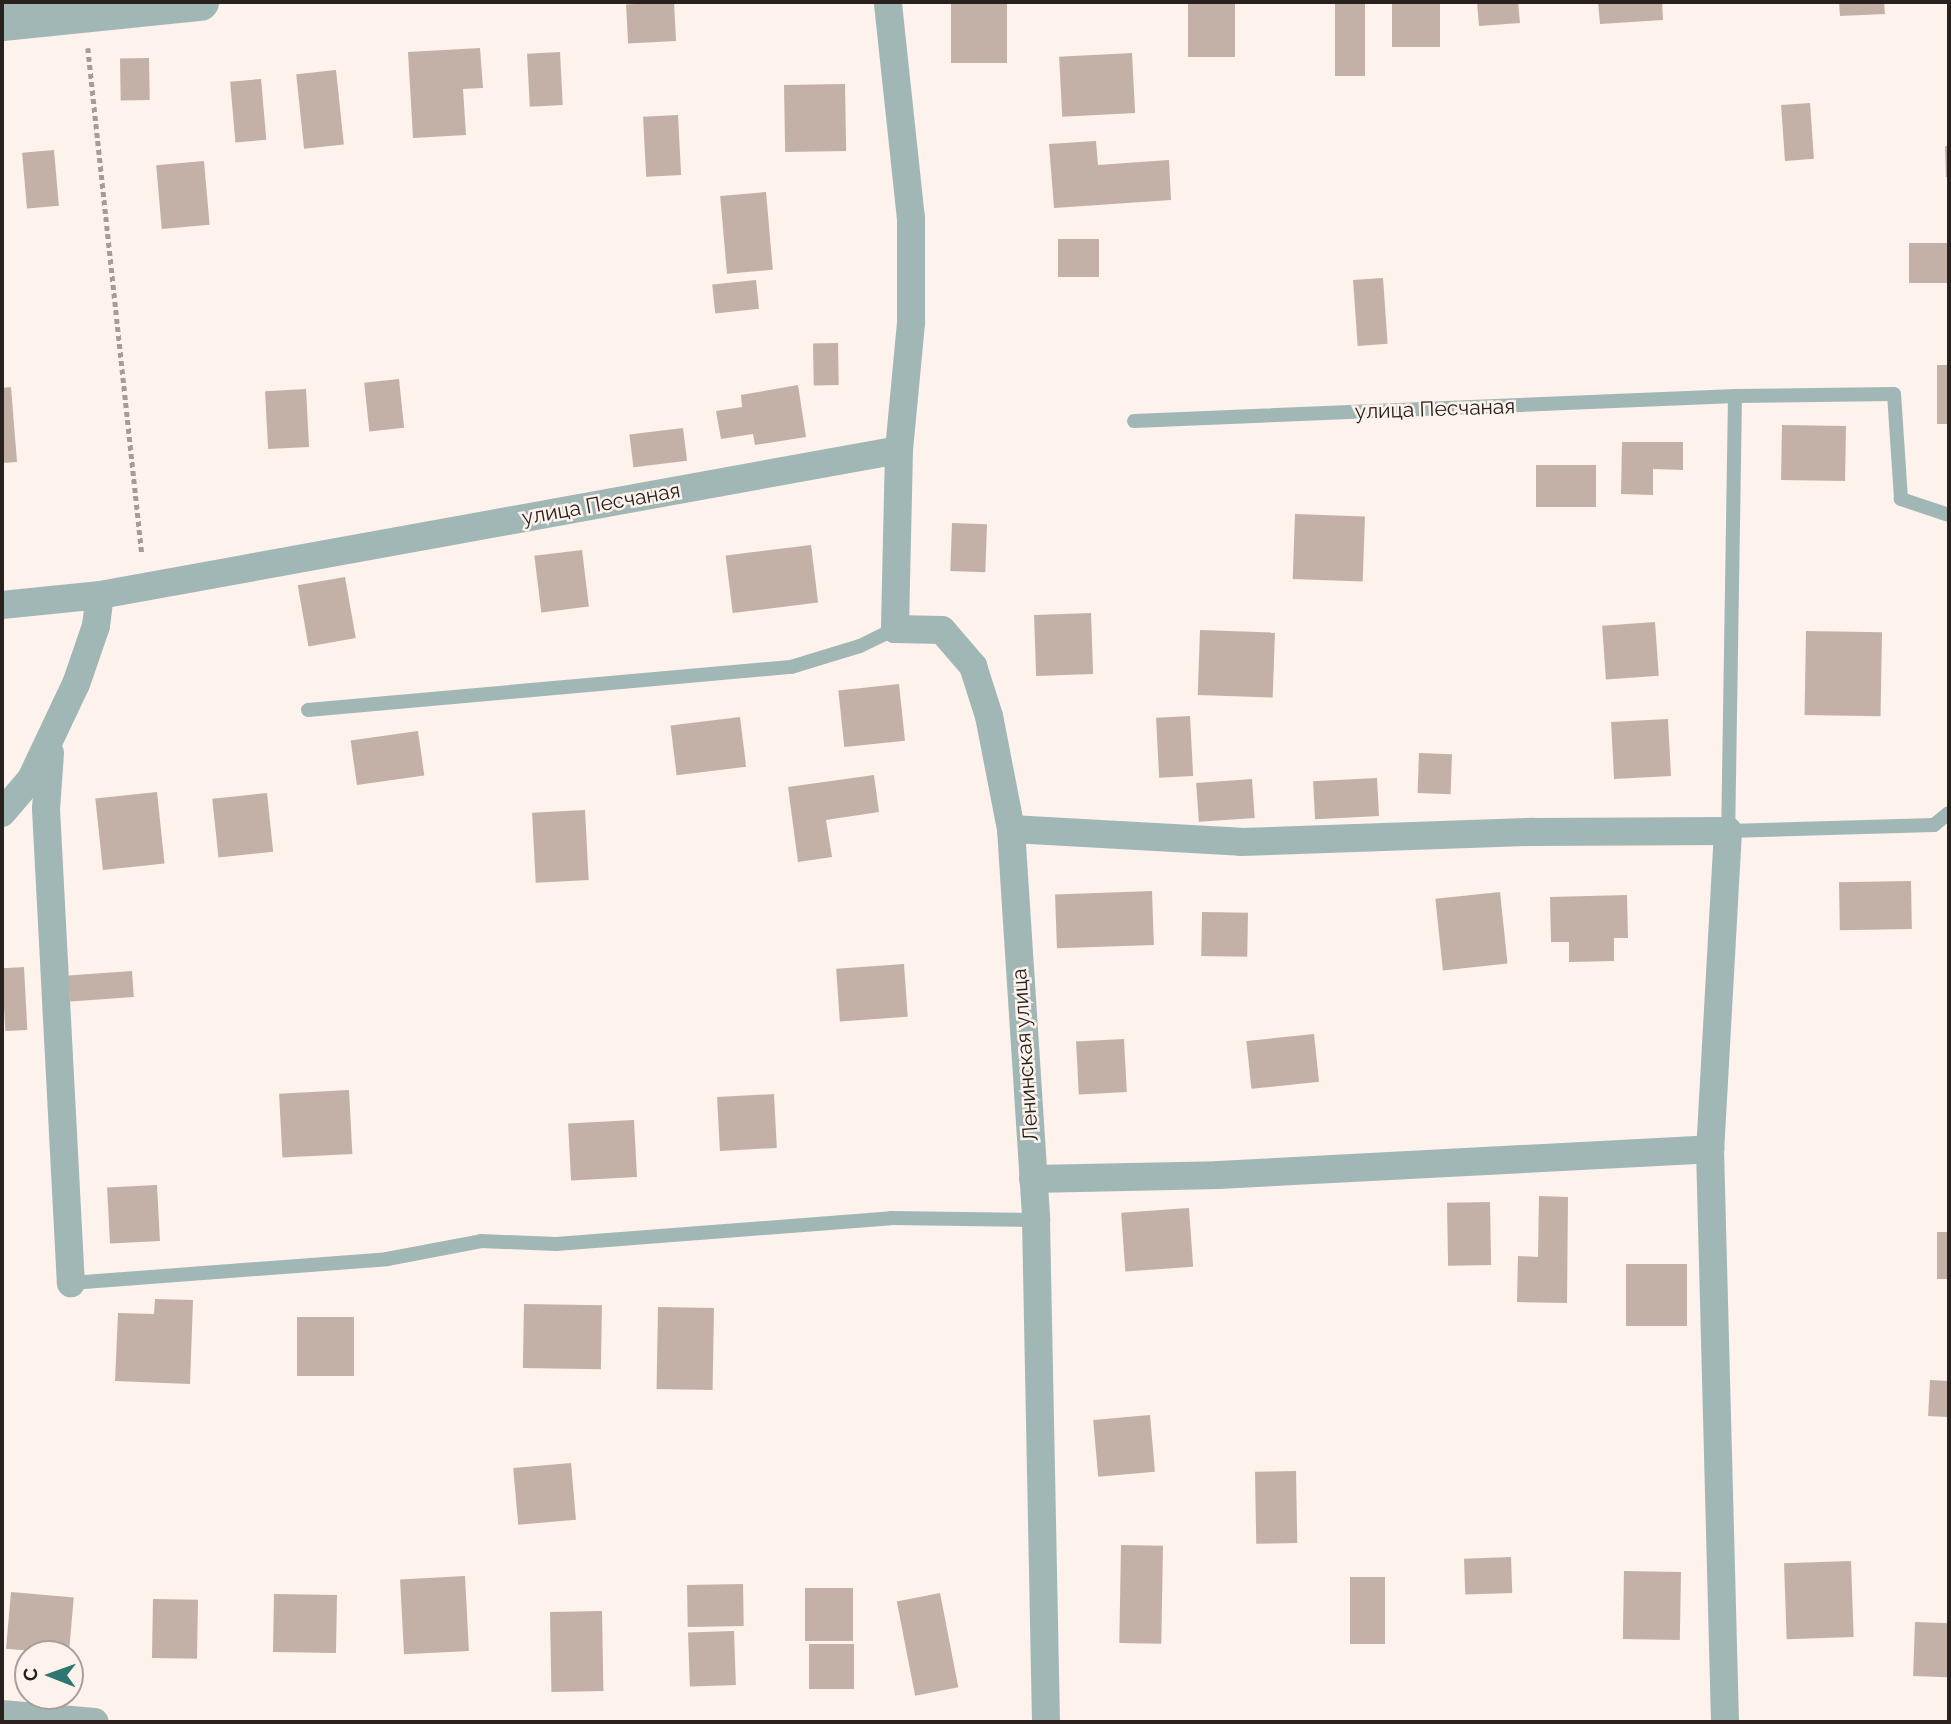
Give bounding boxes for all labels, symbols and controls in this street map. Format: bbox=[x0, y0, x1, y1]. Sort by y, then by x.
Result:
street label: улица Песчаная bbox=[1354, 394, 1516, 424]
street label: улица Песчаная bbox=[520, 478, 682, 530]
street label: Ленинская улица bbox=[1006, 967, 1044, 1143]
north arrow bbox=[14, 1640, 84, 1710]
text: С bbox=[19, 1668, 41, 1681]

